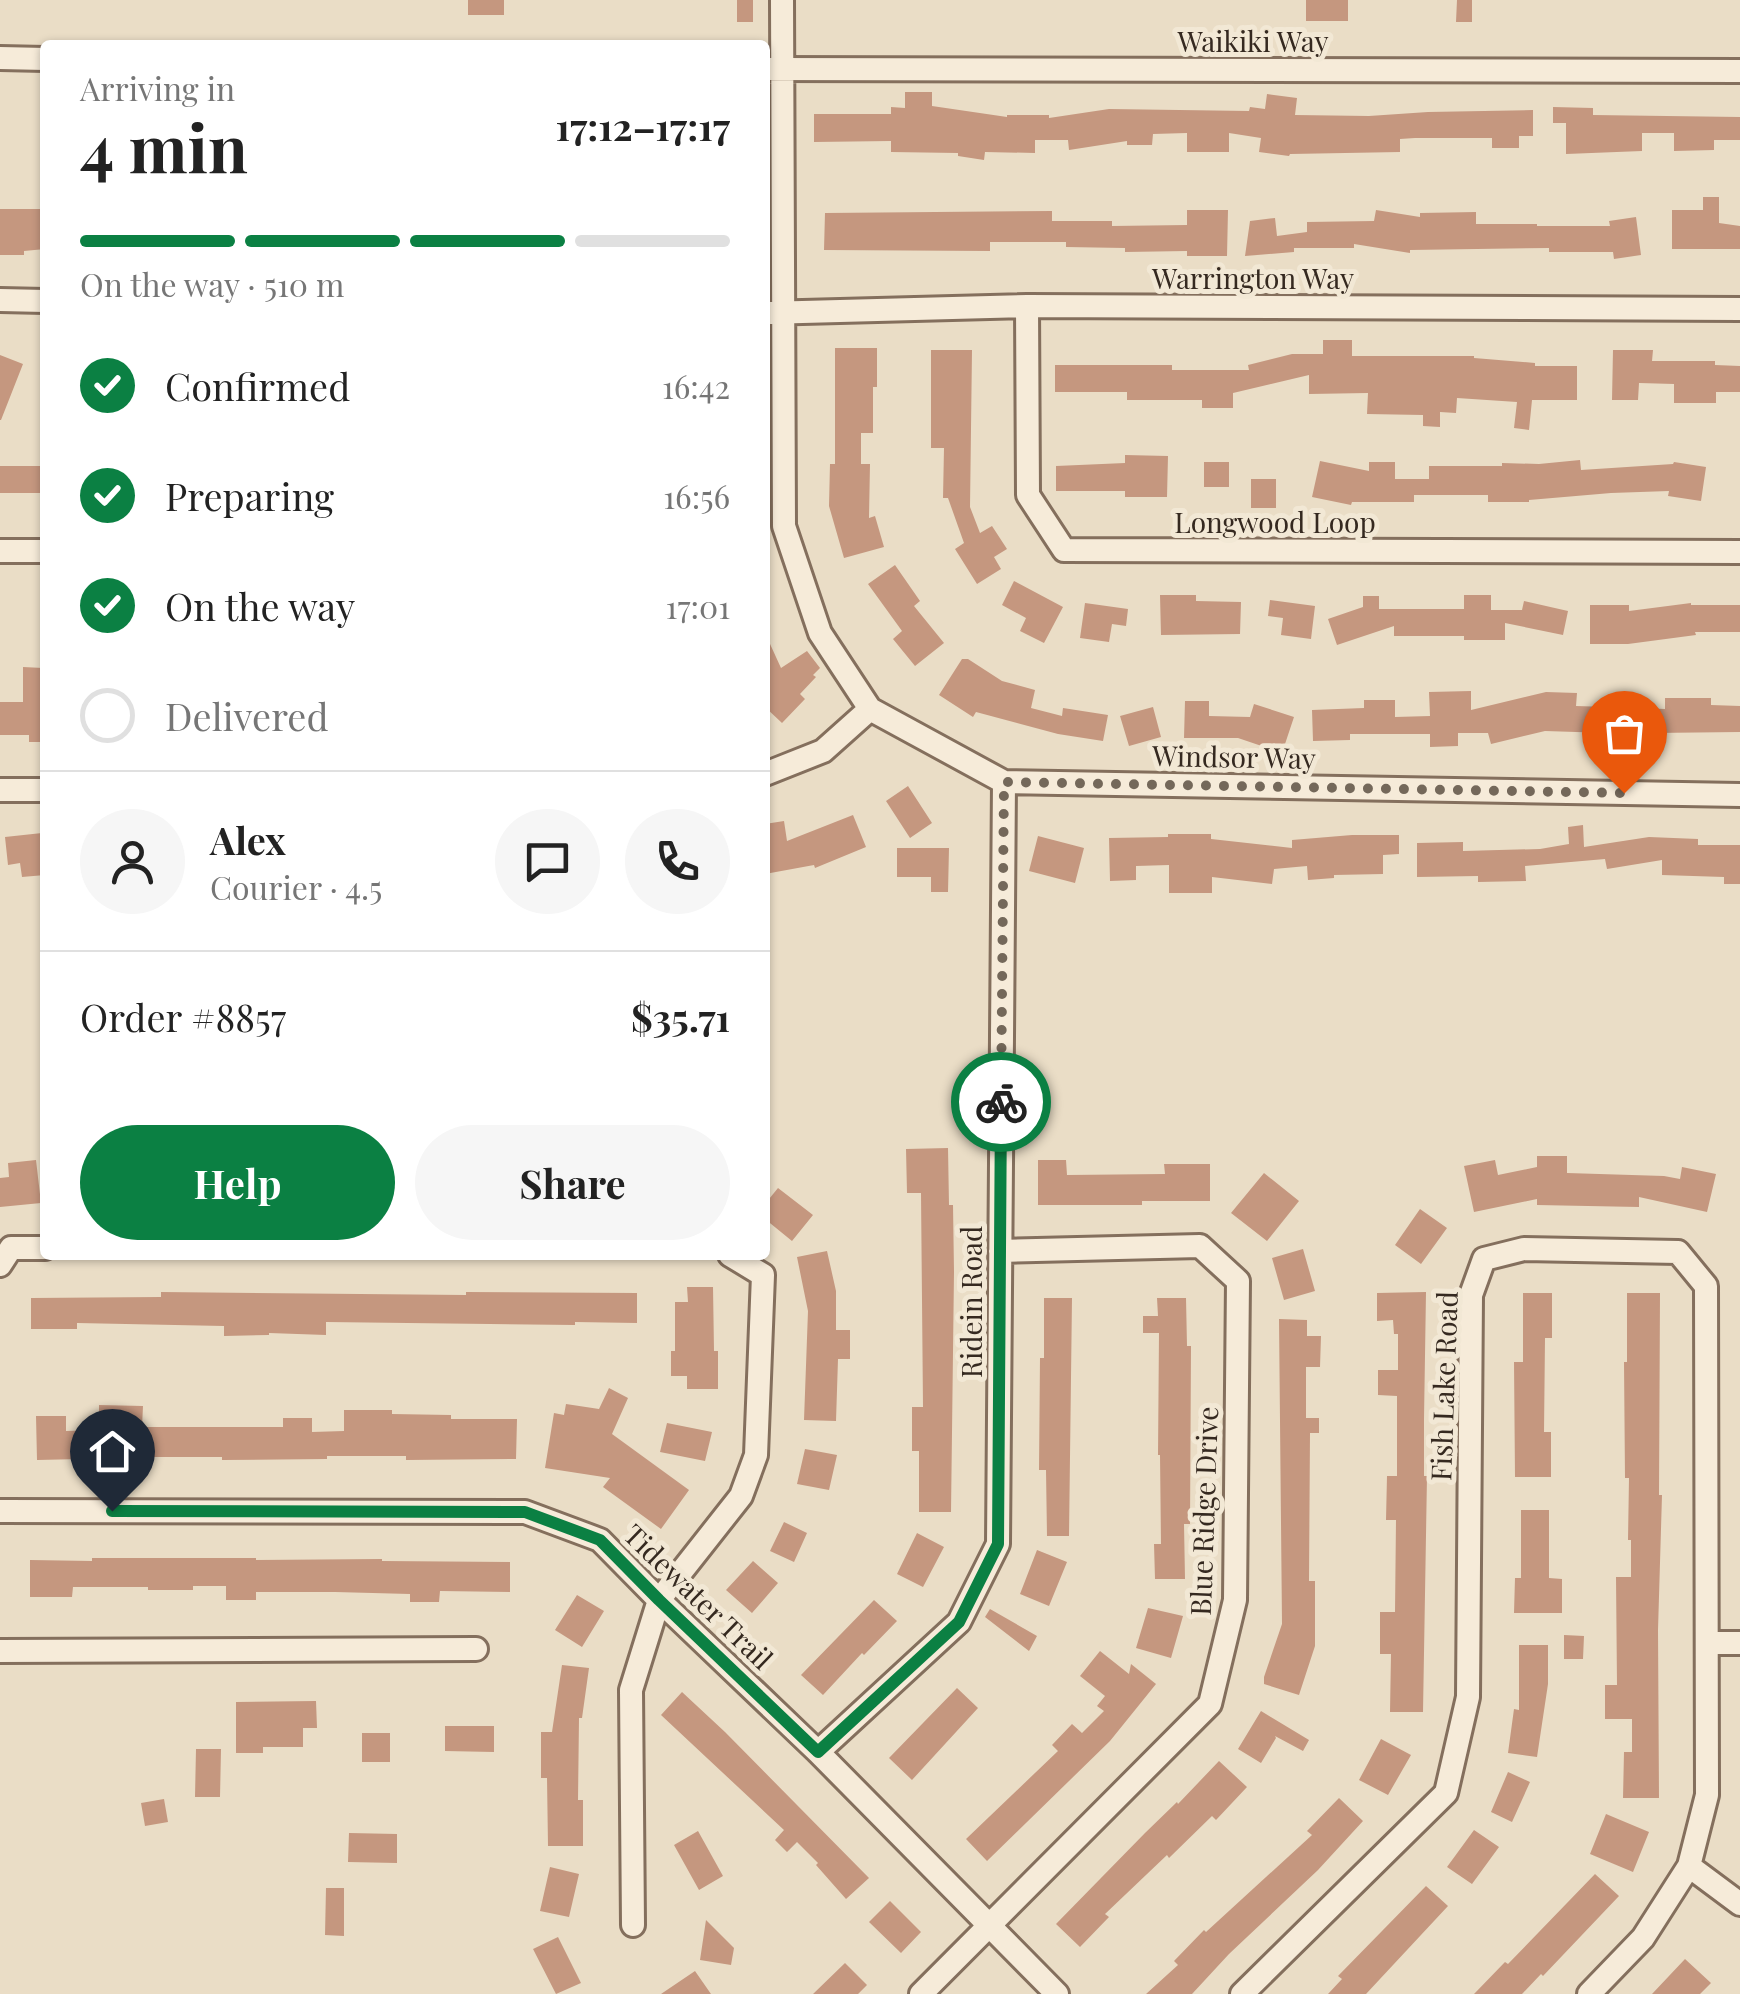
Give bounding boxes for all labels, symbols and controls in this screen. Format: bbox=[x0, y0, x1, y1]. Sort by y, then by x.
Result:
street label: Waikiki Way bbox=[1176, 22, 1329, 59]
text: Arriving in bbox=[80, 66, 235, 109]
text: 17:12–17:17 bbox=[555, 100, 730, 151]
text: 4 min bbox=[80, 103, 248, 189]
street label: Warrington Way bbox=[1151, 259, 1354, 296]
text: On the way · 510 m bbox=[80, 262, 344, 305]
icon: check bbox=[80, 358, 135, 413]
text: Confirmed bbox=[165, 360, 350, 411]
text: 16:42 bbox=[662, 364, 730, 407]
icon: check bbox=[80, 468, 135, 523]
text: Preparing bbox=[165, 470, 334, 521]
text: 16:56 bbox=[663, 474, 730, 517]
street label: Longwood Loop bbox=[1174, 503, 1376, 540]
icon: check bbox=[80, 578, 135, 633]
text: On the way bbox=[165, 580, 355, 631]
text: 17:01 bbox=[666, 584, 730, 627]
text: Delivered bbox=[165, 690, 329, 741]
pin bbox=[1582, 691, 1667, 794]
icon: bag bbox=[1597, 706, 1652, 761]
street label: Windsor Way bbox=[1151, 736, 1316, 776]
button: person bbox=[80, 809, 185, 914]
button: chat bbox=[495, 809, 600, 914]
button: phone bbox=[625, 809, 730, 914]
text: Alex bbox=[210, 814, 286, 865]
text: Courier · 4.5 bbox=[210, 865, 382, 908]
text: Order #8857 bbox=[80, 991, 286, 1042]
text: $35.71 bbox=[631, 991, 730, 1042]
courier bbox=[951, 1052, 1051, 1152]
icon: bike bbox=[974, 1075, 1029, 1130]
button: Help bbox=[80, 1125, 395, 1240]
button: Share bbox=[415, 1125, 730, 1240]
street label: Ridein Road bbox=[952, 1226, 989, 1378]
street label: Fish Lake Road bbox=[1421, 1290, 1465, 1482]
street label: Blue Ridge Drive bbox=[1181, 1406, 1225, 1616]
pin bbox=[70, 1409, 155, 1512]
icon: home bbox=[85, 1424, 140, 1479]
street label: Tidewater Trail bbox=[617, 1515, 781, 1677]

